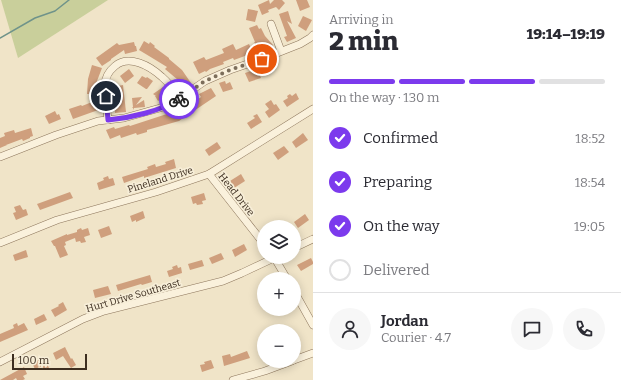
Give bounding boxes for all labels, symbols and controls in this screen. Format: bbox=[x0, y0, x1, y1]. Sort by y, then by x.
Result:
text: Arriving in bbox=[329, 12, 394, 27]
text: 19:14–19:19 bbox=[527, 25, 605, 43]
text: 2 min bbox=[329, 26, 399, 57]
pin bbox=[245, 42, 279, 76]
icon: bag bbox=[251, 48, 273, 70]
pin bbox=[89, 79, 123, 113]
courier bbox=[159, 79, 199, 119]
icon: home bbox=[95, 85, 117, 107]
icon: bike bbox=[168, 88, 190, 110]
text: On the way · 130 m bbox=[329, 90, 439, 105]
icon: check bbox=[329, 127, 351, 149]
text: Confirmed bbox=[363, 129, 438, 147]
text: 18:52 bbox=[575, 131, 605, 146]
street label: Pineland Drive bbox=[126, 164, 194, 196]
street label: Head Drive bbox=[216, 171, 257, 219]
icon: check bbox=[329, 171, 351, 193]
text: Preparing bbox=[363, 173, 432, 191]
text: 18:54 bbox=[575, 175, 605, 190]
icon: check bbox=[329, 215, 351, 237]
text: On the way bbox=[363, 217, 440, 235]
text: 19:05 bbox=[574, 219, 605, 234]
map controls bbox=[257, 220, 301, 368]
button: layers bbox=[257, 220, 301, 264]
text: Delivered bbox=[363, 261, 430, 279]
button: + bbox=[257, 272, 301, 316]
street label: Hurt Drive Southeast bbox=[85, 277, 182, 315]
button: person bbox=[329, 308, 371, 350]
button: chat bbox=[511, 308, 553, 350]
button: phone bbox=[563, 308, 605, 350]
text: Jordan bbox=[381, 312, 428, 330]
button: − bbox=[257, 324, 301, 368]
text: Courier · 4.7 bbox=[381, 330, 451, 345]
scale bar bbox=[12, 352, 87, 371]
text: 100 m bbox=[18, 354, 49, 367]

